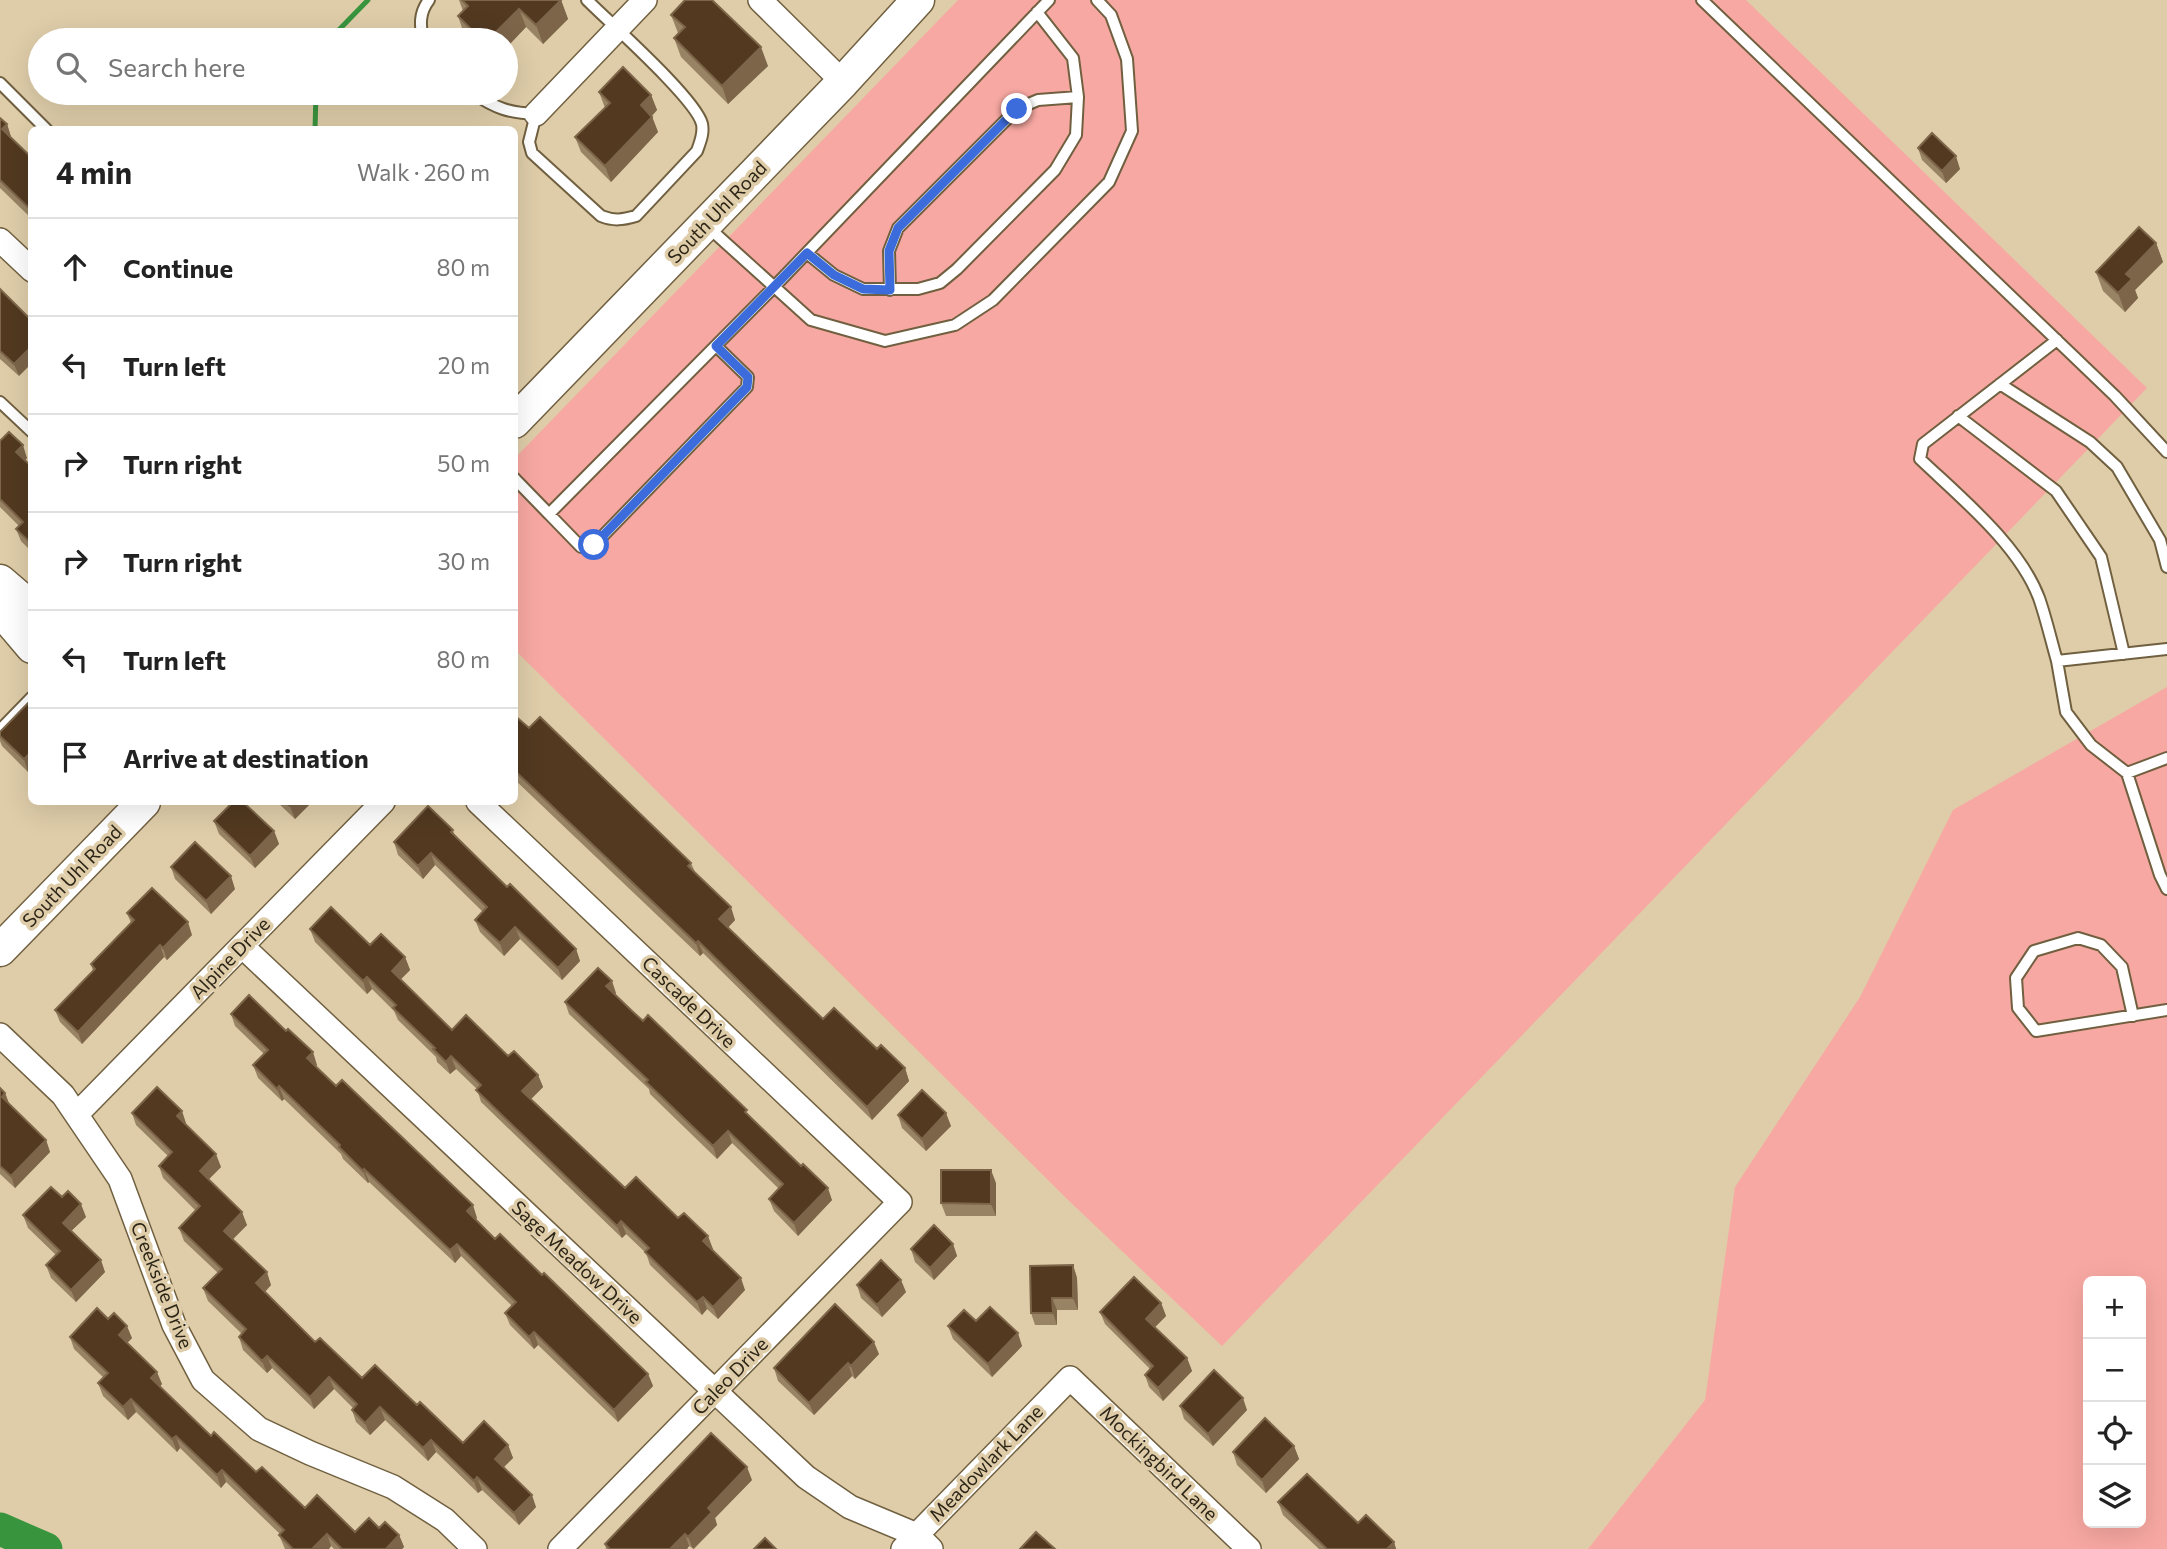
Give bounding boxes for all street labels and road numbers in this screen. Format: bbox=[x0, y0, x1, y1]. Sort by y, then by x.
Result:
street label: South Uhl Road bbox=[662, 156, 771, 267]
street label: South Uhl Road bbox=[17, 820, 126, 931]
street label: Alpine Drive bbox=[185, 912, 274, 1003]
street label: Cascade Drive bbox=[638, 951, 741, 1052]
street label: Sage Meadow Drive bbox=[507, 1195, 647, 1328]
street label: Creekside Drive bbox=[127, 1218, 198, 1352]
street label: Caleo Drive bbox=[687, 1332, 772, 1419]
street label: Meadowlark Lane bbox=[924, 1400, 1047, 1526]
street label: Mockingbird Lane bbox=[1096, 1401, 1223, 1525]

